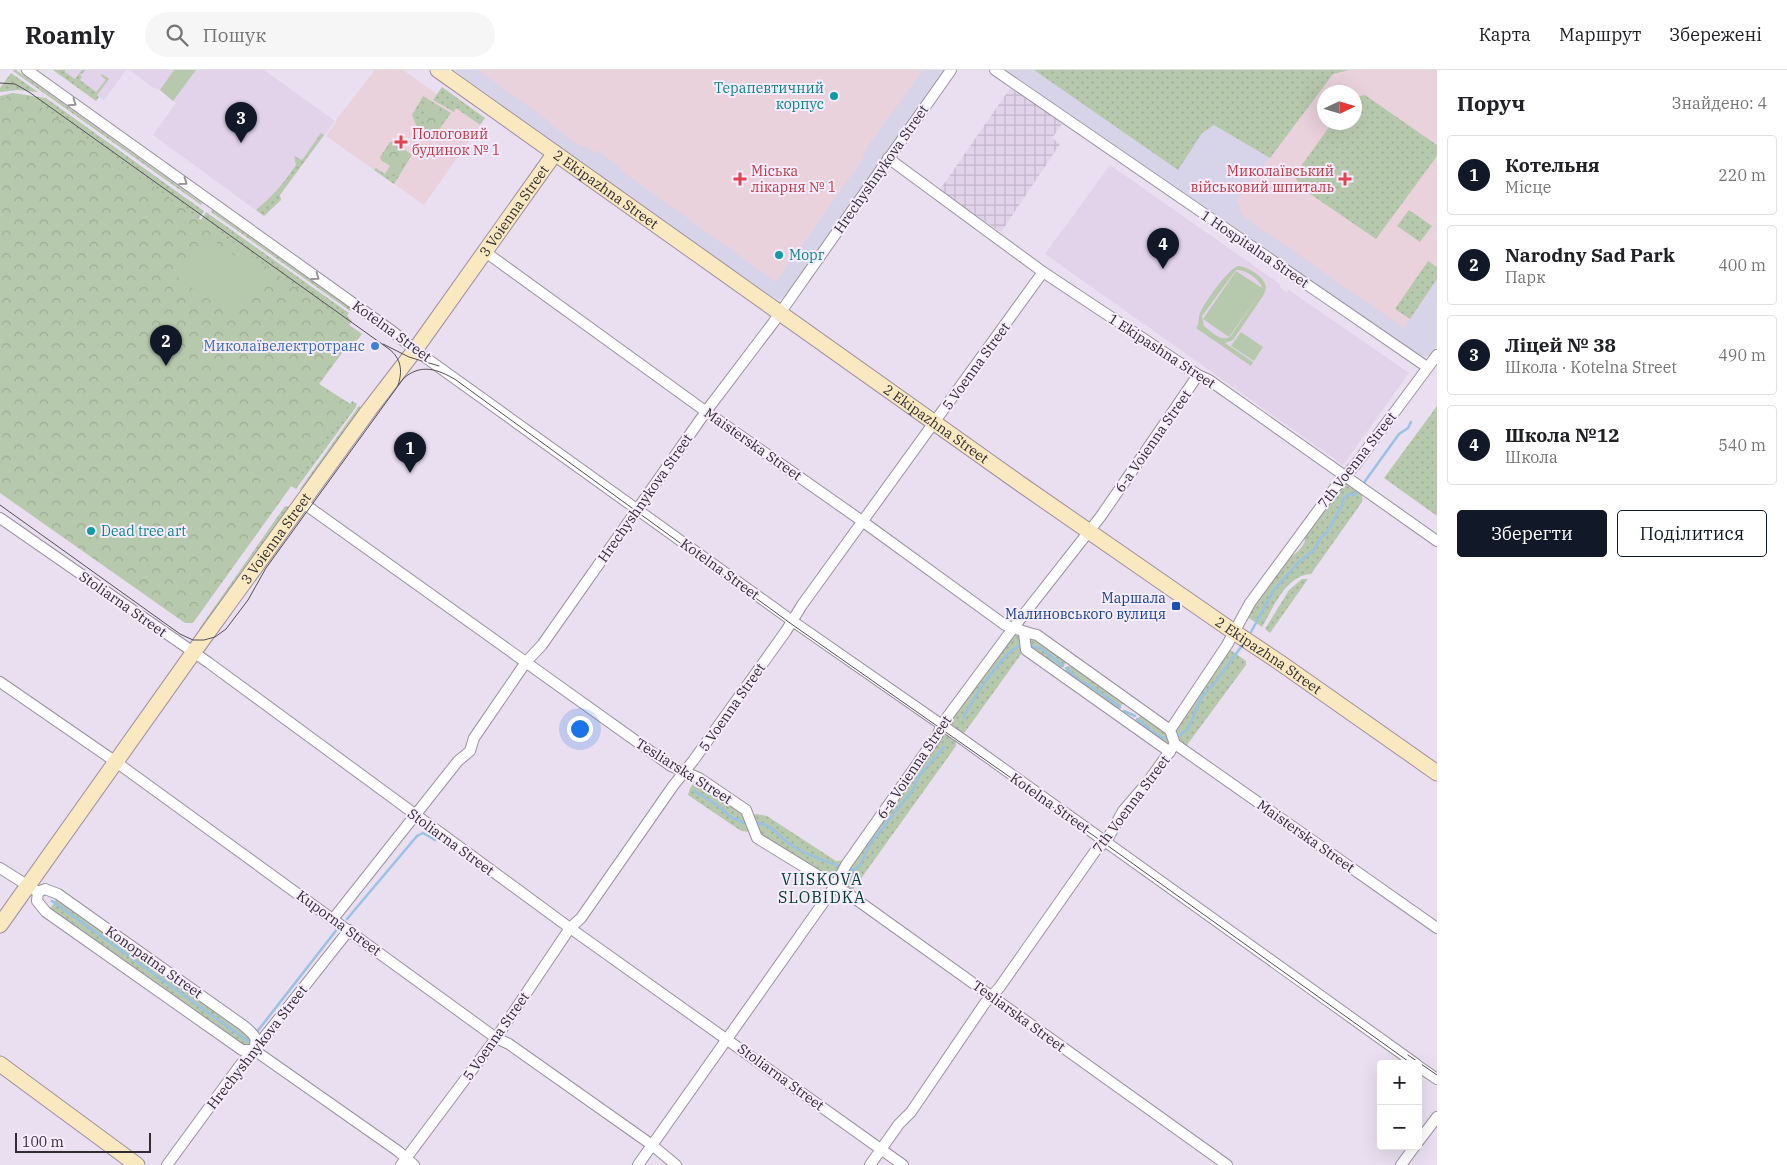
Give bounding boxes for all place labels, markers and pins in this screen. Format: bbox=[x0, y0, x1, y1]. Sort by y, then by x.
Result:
place label: Терапевтичний корпус bbox=[714, 79, 824, 113]
marker: Терапевтичний корпус bbox=[828, 90, 840, 102]
pin: 3 bbox=[225, 102, 257, 143]
place label: Пологовий будинок № 1 bbox=[412, 125, 500, 159]
marker: Пологовий будинок № 1 bbox=[394, 135, 408, 149]
place label: Міська лікарня № 1 bbox=[751, 162, 836, 196]
place label: Миколаївський військовий шпиталь bbox=[1190, 162, 1334, 196]
marker: Міська лікарня № 1 bbox=[733, 172, 747, 186]
marker: Миколаївський військовий шпиталь bbox=[1338, 172, 1352, 186]
pin: 4 bbox=[1147, 228, 1179, 269]
place label: Морг bbox=[789, 246, 825, 264]
marker: Морг bbox=[773, 249, 785, 261]
pin: 2 bbox=[150, 325, 182, 366]
place label: Миколаївелектротранс bbox=[203, 337, 365, 355]
marker: Миколаївелектротранс bbox=[369, 340, 381, 352]
pin: 1 bbox=[394, 432, 426, 473]
place label: Dead tree art bbox=[101, 522, 186, 540]
marker: Dead tree art bbox=[85, 525, 97, 537]
place label: Маршала Малиновського вулиця bbox=[1005, 589, 1166, 623]
marker: Маршала Малиновського вулиця bbox=[1170, 600, 1182, 612]

